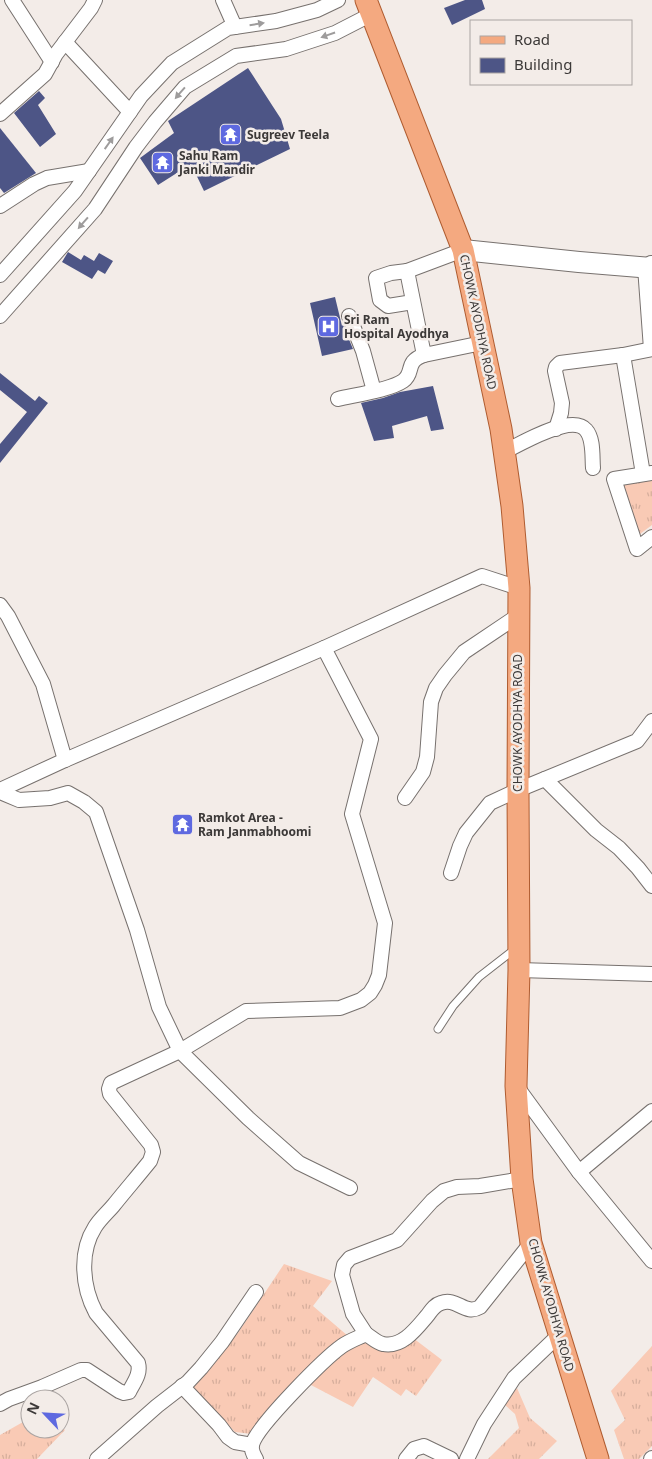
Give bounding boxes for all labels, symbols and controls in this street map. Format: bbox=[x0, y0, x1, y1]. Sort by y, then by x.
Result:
one-way arrow bbox=[250, 19, 266, 27]
legend bbox=[470, 20, 632, 85]
text: Road bbox=[514, 29, 550, 49]
one-way arrow bbox=[320, 31, 335, 39]
text: Building bbox=[514, 54, 572, 74]
one-way arrow bbox=[174, 87, 186, 99]
temple icon: Sugreev Teela bbox=[219, 123, 243, 147]
place label: Sugreev Teela bbox=[247, 126, 329, 143]
one-way arrow bbox=[104, 136, 114, 150]
place label: Sahu Ram Janki Mandir bbox=[178, 147, 256, 178]
temple icon: Sahu Ram Janki Mandir bbox=[151, 151, 175, 175]
one-way arrow bbox=[77, 217, 89, 229]
street label: CHOWK AYODHYA ROAD bbox=[456, 253, 501, 391]
place label: Sri Ram Hospital Ayodhya bbox=[344, 311, 449, 342]
hospital icon: Sri Ram Hospital Ayodhya bbox=[316, 315, 340, 339]
street label: CHOWK AYODHYA ROAD bbox=[509, 654, 526, 792]
place label: Ramkot Area - Ram Janmabhoomi bbox=[198, 809, 311, 840]
temple icon: Ramkot Area - Ram Janmabhoomi bbox=[170, 813, 194, 837]
street label: CHOWK AYODHYA ROAD bbox=[524, 1236, 579, 1374]
north arrow bbox=[20, 1389, 70, 1439]
text: N bbox=[22, 1399, 44, 1417]

